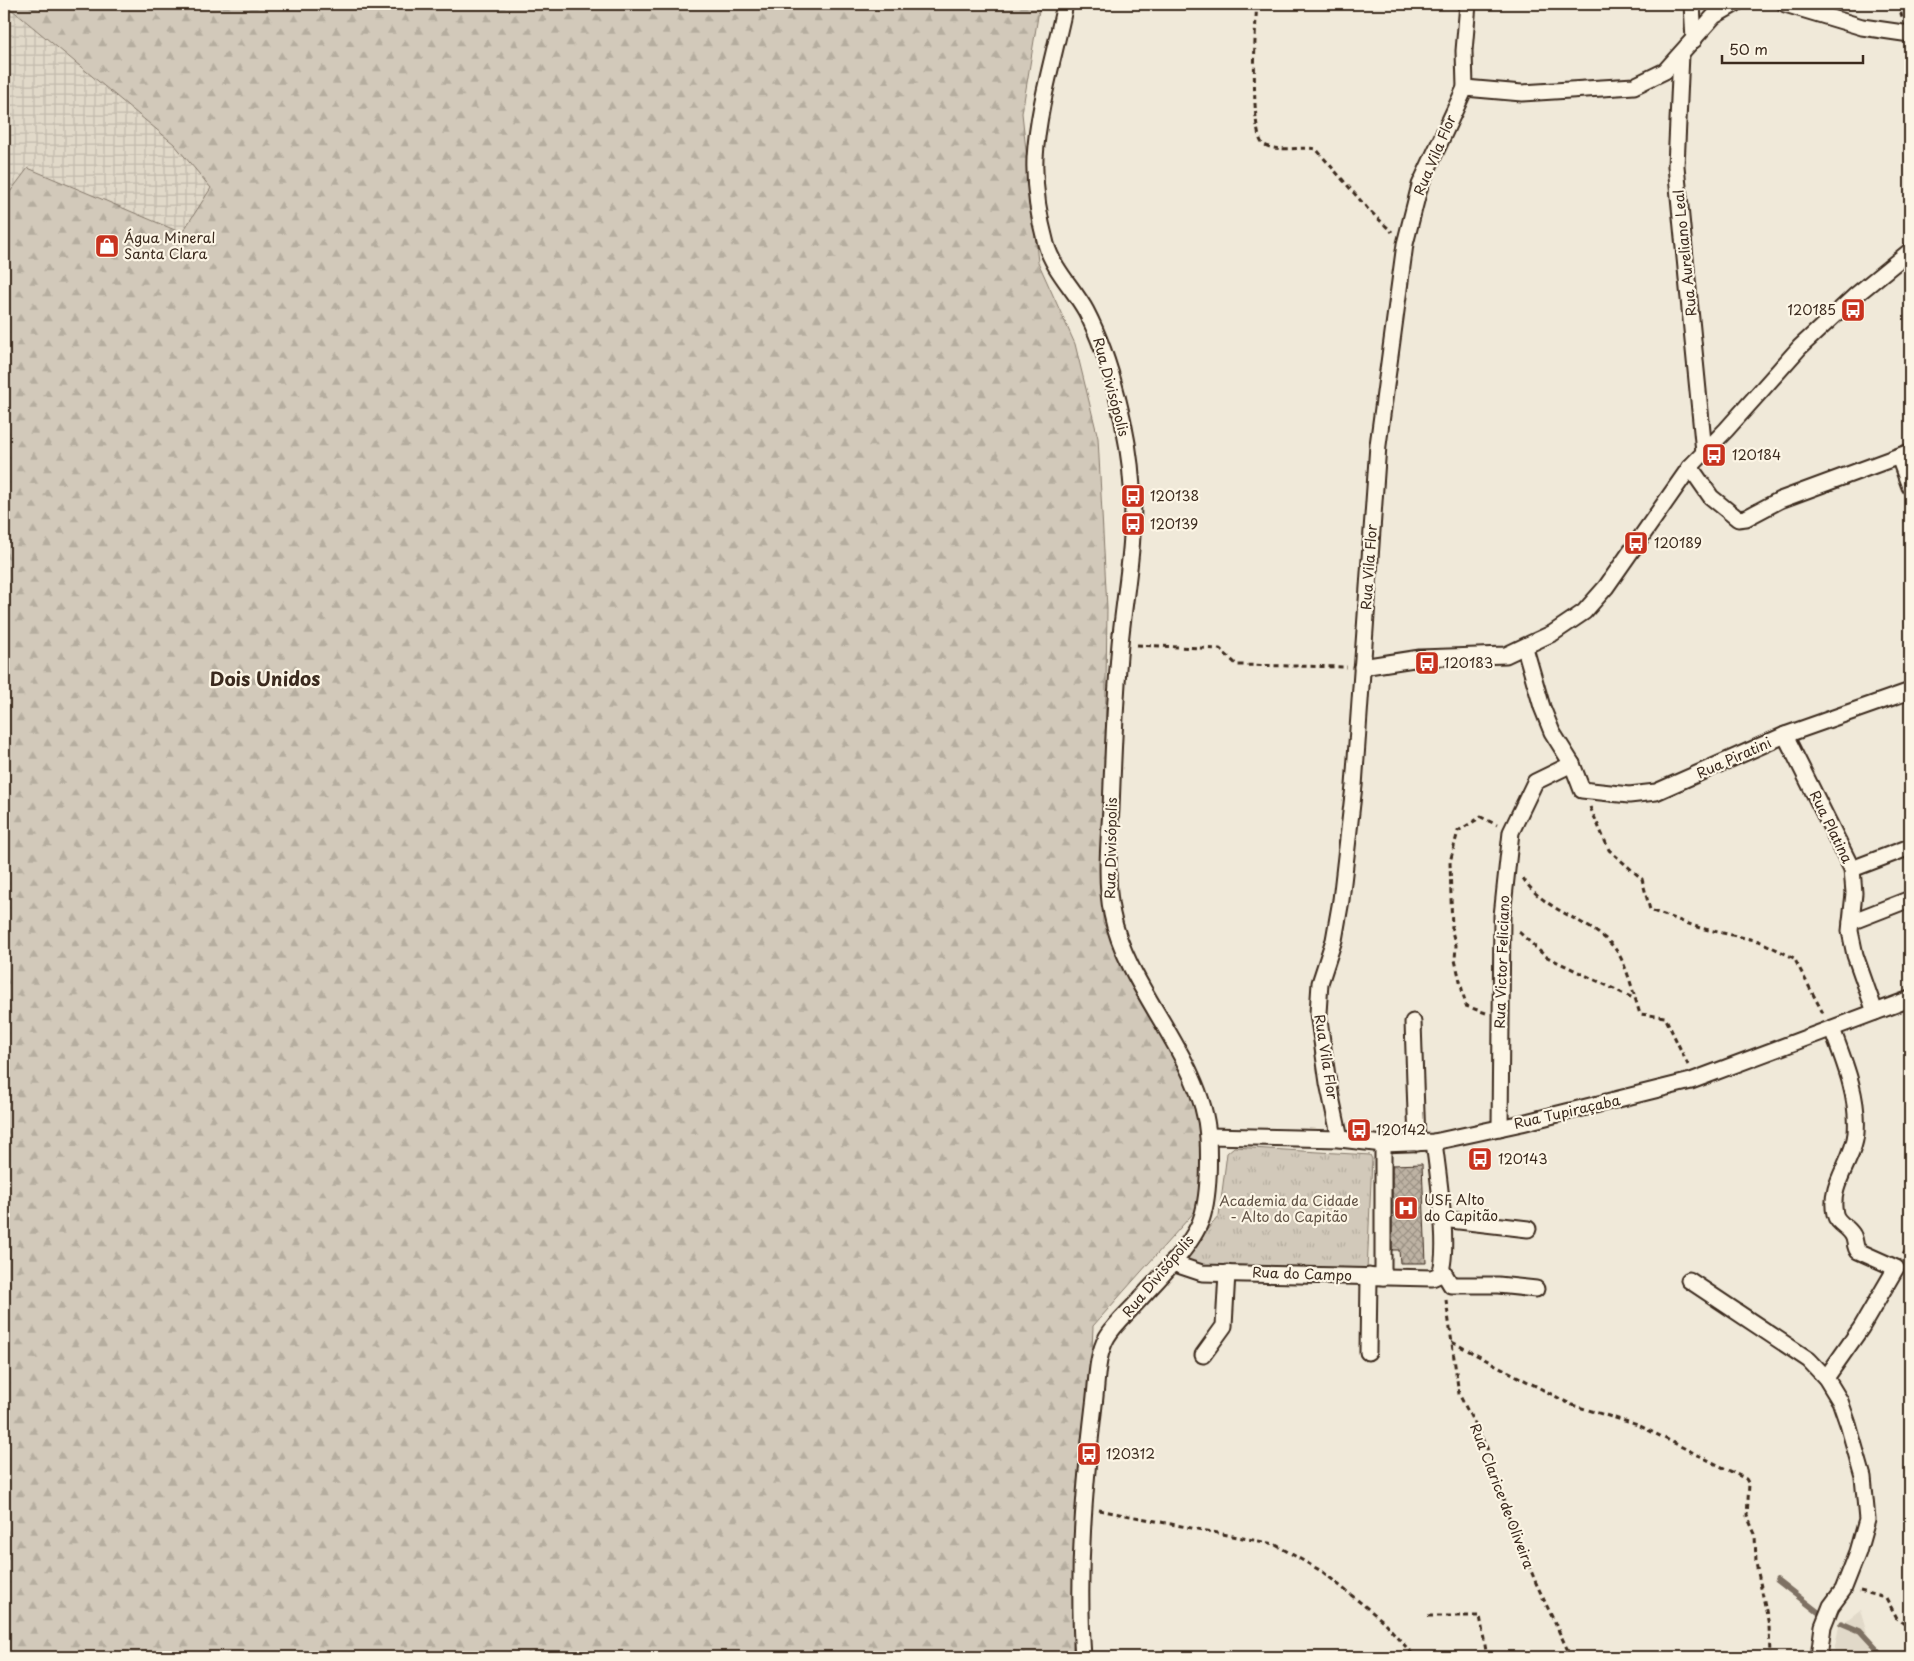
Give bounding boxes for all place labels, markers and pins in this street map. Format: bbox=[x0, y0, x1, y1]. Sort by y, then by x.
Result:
place label: Água Mineral Santa Clara bbox=[124, 227, 215, 264]
shop icon: Água Mineral Santa Clara bbox=[94, 233, 120, 259]
bus stop icon: 120185 bbox=[1840, 297, 1866, 323]
place label: 120185 bbox=[1788, 299, 1836, 320]
bus stop icon: 120184 bbox=[1701, 442, 1727, 468]
place label: 120184 bbox=[1732, 444, 1781, 465]
bus stop icon: 120138 bbox=[1120, 483, 1146, 509]
place label: 120138 bbox=[1150, 485, 1199, 506]
bus stop icon: 120139 bbox=[1120, 511, 1146, 537]
place label: 120139 bbox=[1150, 513, 1198, 534]
bus stop icon: 120189 bbox=[1623, 530, 1649, 556]
place label: 120189 bbox=[1654, 532, 1702, 553]
bus stop icon: 120183 bbox=[1414, 650, 1440, 676]
place label: 120183 bbox=[1444, 652, 1493, 673]
bus stop icon: 120142 bbox=[1346, 1117, 1372, 1143]
place label: 120142 bbox=[1376, 1119, 1426, 1140]
bus stop icon: 120143 bbox=[1467, 1146, 1493, 1172]
place label: 120143 bbox=[1498, 1148, 1548, 1169]
place label: USF Alto do Capitão bbox=[1424, 1189, 1498, 1226]
hospital icon: USF Alto do Capitão bbox=[1393, 1195, 1419, 1221]
bus stop icon: 120312 bbox=[1076, 1441, 1102, 1467]
place label: 120312 bbox=[1106, 1443, 1155, 1464]

